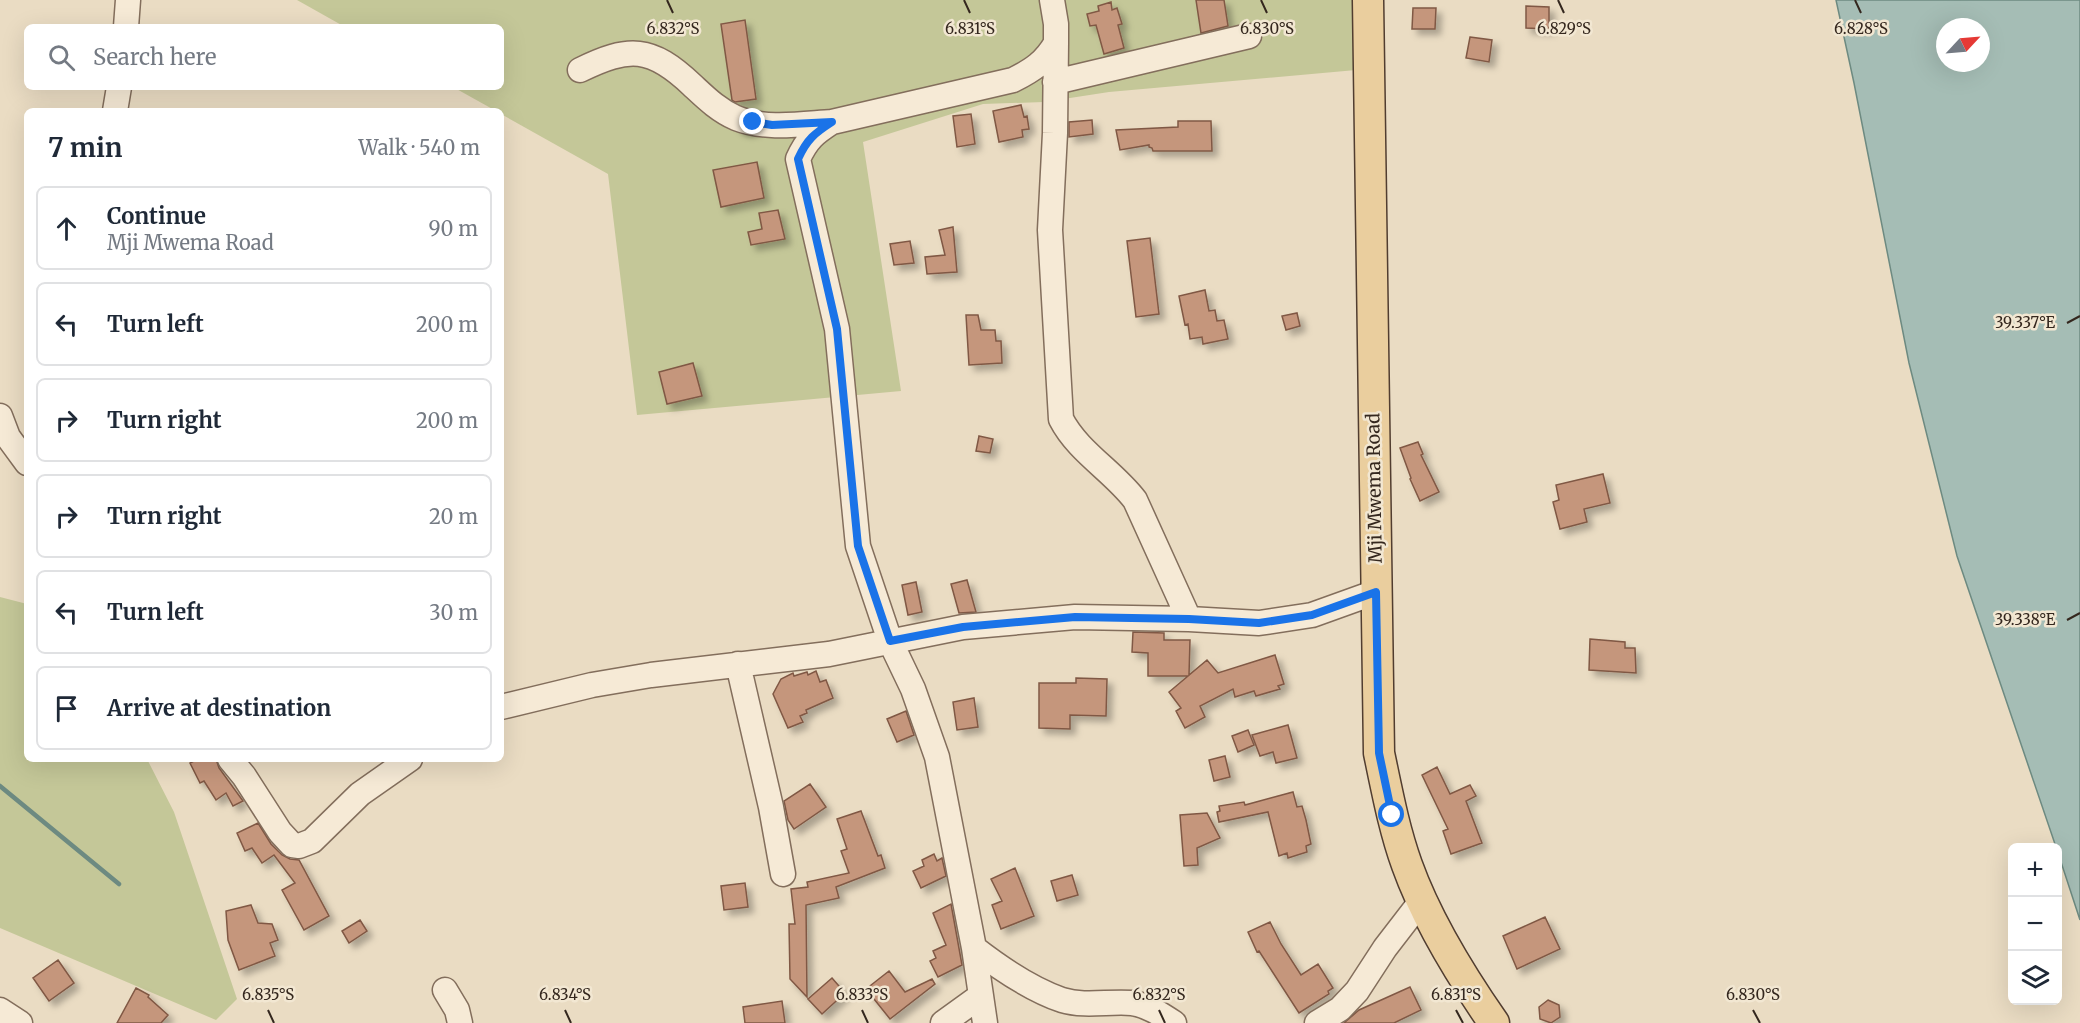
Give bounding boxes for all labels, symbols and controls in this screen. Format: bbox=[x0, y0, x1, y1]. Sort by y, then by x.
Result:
north arrow bbox=[1936, 18, 1990, 72]
text: 6.832°S bbox=[647, 19, 700, 38]
text: 6.831°S bbox=[945, 19, 995, 38]
text: 6.830°S bbox=[1240, 19, 1294, 38]
text: 6.829°S bbox=[1537, 19, 1591, 38]
text: 6.828°S bbox=[1834, 19, 1888, 38]
search box bbox=[24, 24, 504, 90]
icon: search bbox=[45, 41, 78, 74]
text: Search here bbox=[93, 43, 216, 71]
route end bbox=[739, 108, 765, 134]
text: 7 min bbox=[48, 131, 122, 164]
text: Walk · 540 m bbox=[359, 135, 480, 160]
text: Continue bbox=[107, 202, 206, 230]
icon: ahead bbox=[50, 212, 83, 245]
text: 90 m bbox=[428, 216, 478, 241]
text: Mji Mwema Road bbox=[107, 230, 274, 255]
icon: left bbox=[50, 308, 83, 341]
text: Turn left bbox=[107, 310, 204, 338]
text: 200 m bbox=[416, 312, 478, 337]
text: 39.337°E bbox=[1995, 313, 2056, 332]
icon: right bbox=[50, 404, 83, 437]
text: Turn right bbox=[107, 406, 221, 434]
text: 200 m bbox=[416, 408, 478, 433]
street label: Mji Mwema Road bbox=[1361, 413, 1387, 563]
icon: right bbox=[50, 500, 83, 533]
text: Turn right bbox=[107, 502, 221, 530]
text: 20 m bbox=[429, 504, 478, 529]
icon: left bbox=[50, 596, 83, 629]
text: Turn left bbox=[107, 598, 204, 626]
text: 30 m bbox=[429, 600, 478, 625]
text: 39.338°E bbox=[1995, 610, 2056, 629]
icon: arrive bbox=[50, 692, 83, 725]
text: Arrive at destination bbox=[107, 694, 331, 722]
route start bbox=[1378, 801, 1404, 827]
map controls bbox=[2008, 843, 2062, 1005]
button: + bbox=[2008, 843, 2062, 897]
button: − bbox=[2008, 897, 2062, 951]
button: layers bbox=[2008, 951, 2062, 1005]
text: 6.835°S bbox=[242, 985, 294, 1004]
text: 6.834°S bbox=[539, 985, 591, 1004]
text: 6.833°S bbox=[836, 985, 888, 1004]
text: 6.832°S bbox=[1133, 985, 1186, 1004]
text: 6.831°S bbox=[1431, 985, 1481, 1004]
text: 6.830°S bbox=[1726, 985, 1780, 1004]

